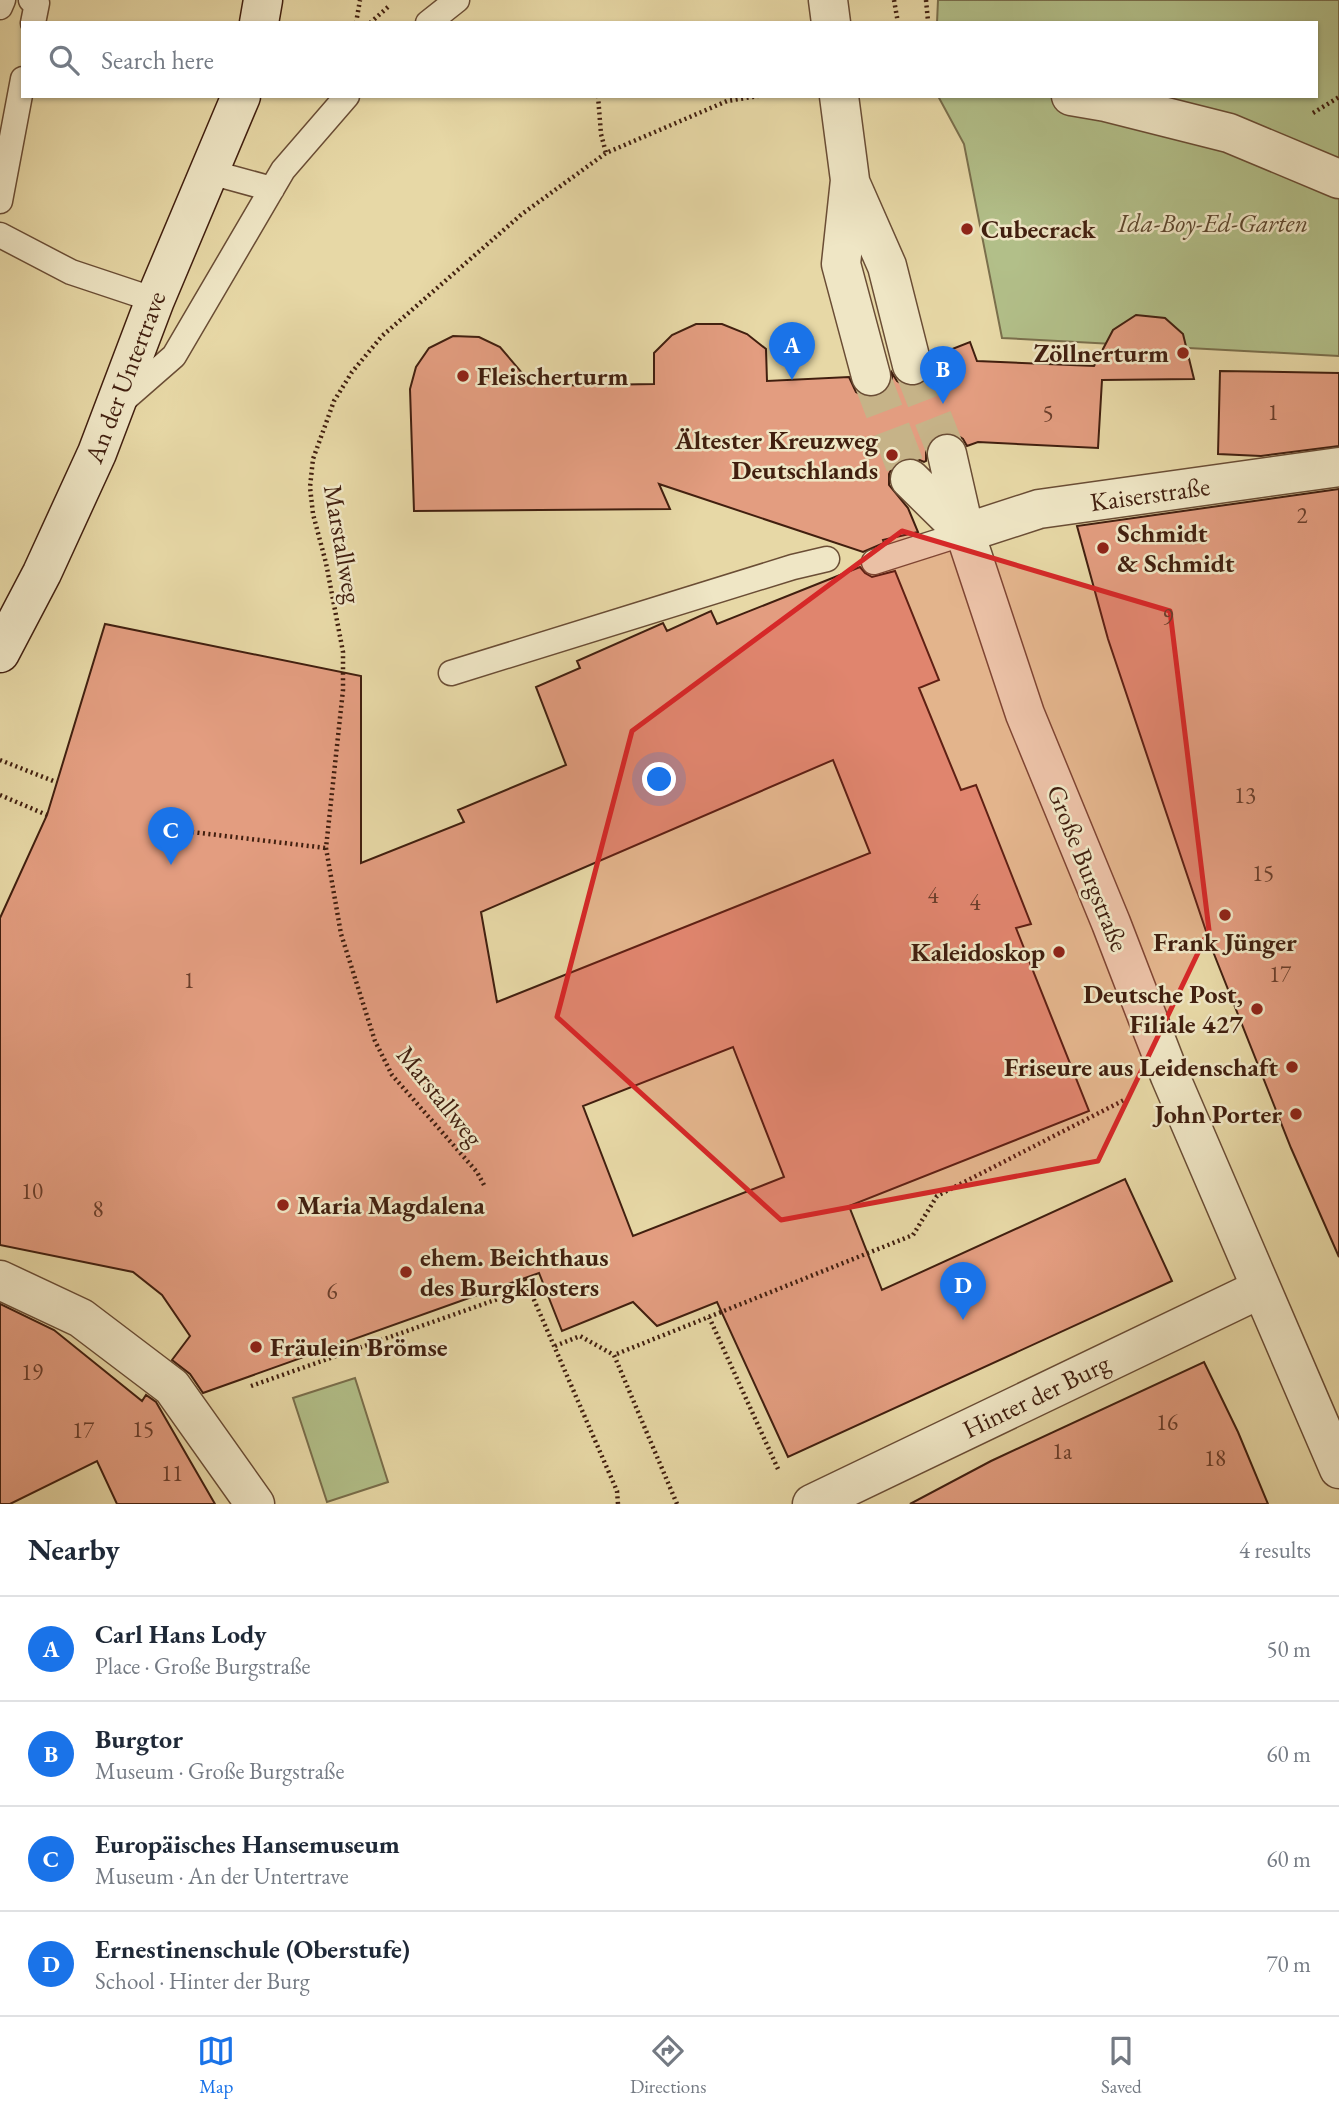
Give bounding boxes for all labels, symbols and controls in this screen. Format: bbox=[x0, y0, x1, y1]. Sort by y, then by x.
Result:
search box bbox=[21, 21, 1318, 98]
icon: search bbox=[45, 41, 83, 79]
text: Search here bbox=[101, 43, 214, 77]
park label: Ida-Boy-Ed-Garten bbox=[1117, 206, 1308, 240]
place label: Cubecrack bbox=[981, 212, 1097, 246]
marker: Cubecrack bbox=[959, 221, 975, 237]
street label: An der Untertrave bbox=[76, 286, 173, 469]
pin: A bbox=[769, 322, 815, 380]
place label: Zöllnerturm bbox=[1034, 336, 1169, 370]
marker: Zöllnerturm bbox=[1175, 345, 1191, 361]
pin: B bbox=[920, 346, 966, 404]
place label: Fleischerturm bbox=[477, 359, 629, 393]
marker: Fleischerturm bbox=[455, 368, 471, 384]
house number: 1 bbox=[1267, 397, 1279, 427]
house number: 5 bbox=[1042, 398, 1054, 428]
place label: Ältester Kreuzweg Deutschlands bbox=[674, 423, 879, 487]
marker: Ältester Kreuzweg Deutschlands bbox=[884, 447, 900, 463]
street label: Kaiserstraße bbox=[1088, 469, 1212, 519]
street label: Marstallweg bbox=[316, 482, 370, 607]
house number: 2 bbox=[1296, 500, 1308, 530]
place label: Schmidt & Schmidt bbox=[1117, 516, 1235, 580]
marker: Schmidt & Schmidt bbox=[1095, 540, 1111, 556]
house number: 9 bbox=[1162, 602, 1174, 632]
your location bbox=[642, 762, 676, 796]
street label: Große Burgstraße bbox=[1039, 780, 1137, 956]
house number: 13 bbox=[1234, 780, 1256, 810]
pin: C bbox=[148, 807, 194, 865]
house number: 15 bbox=[1252, 858, 1274, 888]
house number: 4 bbox=[927, 880, 939, 910]
house number: 4 bbox=[969, 887, 981, 917]
marker: Frank Jünger bbox=[1217, 907, 1233, 923]
place label: Frank Jünger bbox=[1153, 925, 1297, 959]
place label: Kaleidoskop bbox=[911, 935, 1045, 969]
marker: Kaleidoskop bbox=[1051, 944, 1067, 960]
house number: 17 bbox=[1269, 959, 1292, 989]
house number: 1 bbox=[183, 965, 195, 995]
place label: Deutsche Post, Filiale 427 bbox=[1083, 977, 1243, 1041]
marker: Deutsche Post, Filiale 427 bbox=[1249, 1001, 1265, 1017]
street label: Marstallweg bbox=[389, 1039, 491, 1154]
place label: Friseure aus Leidenschaft bbox=[1004, 1050, 1278, 1084]
marker: Friseure aus Leidenschaft bbox=[1284, 1059, 1300, 1075]
place label: John Porter bbox=[1151, 1097, 1282, 1131]
marker: John Porter bbox=[1288, 1106, 1304, 1122]
house number: 10 bbox=[21, 1176, 43, 1206]
place label: Maria Magdalena bbox=[297, 1188, 485, 1222]
house number: 8 bbox=[92, 1194, 104, 1224]
marker: Maria Magdalena bbox=[275, 1197, 291, 1213]
place label: ehem. Beichthaus des Burgklosters bbox=[420, 1240, 609, 1304]
pin: D bbox=[940, 1262, 986, 1320]
marker: ehem. Beichthaus des Burgklosters bbox=[398, 1264, 414, 1280]
house number: 6 bbox=[326, 1276, 338, 1306]
place label: Fräulein Brömse bbox=[270, 1330, 448, 1364]
marker: Fräulein Brömse bbox=[248, 1339, 264, 1355]
street label: Hinter der Burg bbox=[957, 1345, 1116, 1446]
house number: 19 bbox=[21, 1357, 43, 1387]
house number: 16 bbox=[1156, 1407, 1178, 1437]
house number: 15 bbox=[132, 1414, 154, 1444]
house number: 17 bbox=[72, 1415, 95, 1445]
house number: 1a bbox=[1052, 1436, 1073, 1466]
house number: 18 bbox=[1204, 1443, 1226, 1473]
house number: 11 bbox=[161, 1458, 183, 1488]
text: Nearby bbox=[28, 1530, 120, 1569]
text: 4 results bbox=[1239, 1535, 1311, 1565]
text: Carl Hans Lody bbox=[95, 1617, 267, 1651]
text: A bbox=[43, 1634, 59, 1664]
text: 50 m bbox=[1266, 1634, 1311, 1664]
text: Place · Große Burgstraße bbox=[95, 1651, 310, 1681]
text: Burgtor bbox=[95, 1722, 183, 1756]
text: B bbox=[44, 1739, 58, 1769]
text: 60 m bbox=[1266, 1739, 1311, 1769]
text: Museum · Große Burgstraße bbox=[95, 1756, 344, 1786]
text: Europäisches Hansemuseum bbox=[95, 1827, 400, 1861]
text: C bbox=[43, 1844, 59, 1874]
text: 60 m bbox=[1266, 1844, 1311, 1874]
text: Museum · An der Untertrave bbox=[95, 1861, 349, 1891]
text: Ernestinenschule (Oberstufe) bbox=[95, 1932, 410, 1966]
text: D bbox=[42, 1949, 60, 1979]
text: 70 m bbox=[1266, 1949, 1311, 1979]
text: School · Hinter der Burg bbox=[95, 1966, 310, 1996]
tab: Map bbox=[197, 2032, 235, 2099]
tab: Directions bbox=[630, 2032, 706, 2099]
tab: Saved bbox=[1101, 2032, 1142, 2099]

